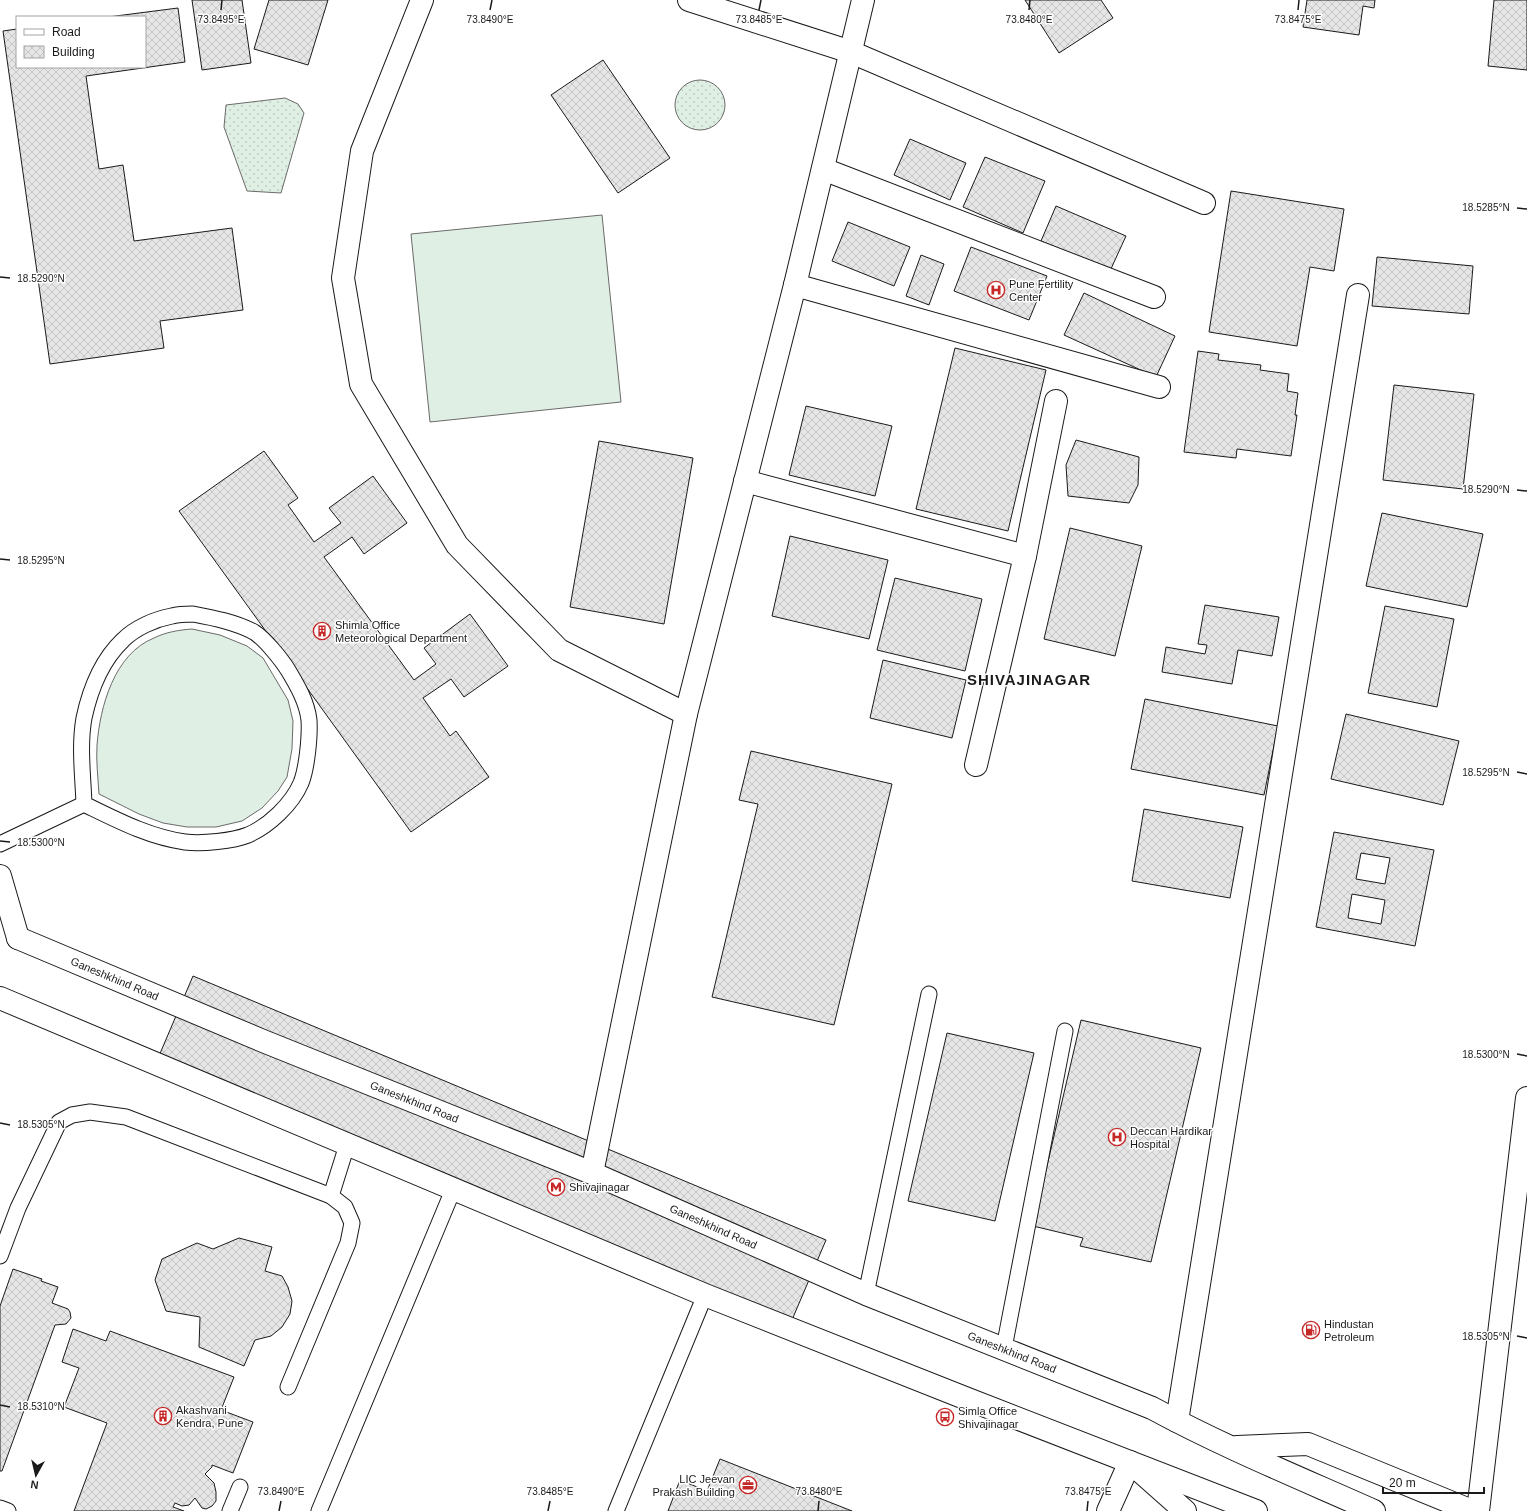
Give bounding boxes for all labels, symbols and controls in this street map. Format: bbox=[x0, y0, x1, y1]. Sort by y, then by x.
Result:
text: 73.8495°E bbox=[198, 14, 245, 25]
text: 73.8490°E bbox=[467, 14, 514, 25]
text: 73.8485°E bbox=[736, 14, 783, 25]
text: 73.8480°E bbox=[1006, 14, 1053, 25]
text: 73.8475°E bbox=[1275, 14, 1322, 25]
legend bbox=[16, 16, 146, 68]
text: Road bbox=[52, 25, 81, 39]
text: Building bbox=[52, 45, 95, 59]
text: 18.5285°N bbox=[1462, 202, 1510, 213]
text: 18.5290°N bbox=[17, 273, 65, 284]
place label: Pune Fertility Center bbox=[1009, 278, 1074, 303]
hospital icon: Pune Fertility Center bbox=[986, 280, 1006, 300]
text: 18.5290°N bbox=[1462, 484, 1510, 495]
text: 18.5295°N bbox=[17, 555, 65, 566]
place label: Shimla Office Meteorological Department bbox=[335, 619, 467, 644]
building icon: Shimla Office Meteorological Department bbox=[312, 621, 332, 641]
district label: SHIVAJINAGAR bbox=[967, 671, 1091, 688]
text: 18.5295°N bbox=[1462, 767, 1510, 778]
text: 18.5300°N bbox=[17, 837, 65, 848]
street label: Ganeshkhind Road bbox=[69, 955, 161, 1002]
text: 18.5300°N bbox=[1462, 1049, 1510, 1060]
street label: Ganeshkhind Road bbox=[369, 1079, 460, 1125]
text: 18.5305°N bbox=[17, 1119, 65, 1130]
place label: Deccan Hardikar Hospital bbox=[1130, 1125, 1212, 1150]
hospital icon: Deccan Hardikar Hospital bbox=[1107, 1127, 1127, 1147]
metro station icon: Shivajinagar bbox=[546, 1177, 566, 1197]
place label: Shivajinagar bbox=[569, 1181, 630, 1193]
street label: Ganeshkhind Road bbox=[668, 1202, 759, 1251]
place label: Hindustan Petroleum bbox=[1324, 1318, 1374, 1343]
fuel station icon: Hindustan Petroleum bbox=[1301, 1320, 1321, 1340]
street label: Ganeshkhind Road bbox=[966, 1329, 1058, 1375]
text: 18.5305°N bbox=[1462, 1331, 1510, 1342]
text: 18.5310°N bbox=[17, 1401, 65, 1412]
place label: Akashvani Kendra, Pune bbox=[176, 1404, 243, 1429]
place label: Simla Office Shivajinagar bbox=[958, 1405, 1019, 1430]
building icon: Akashvani Kendra, Pune bbox=[153, 1406, 173, 1426]
bus stop icon: Simla Office Shivajinagar bbox=[935, 1407, 955, 1427]
north arrow bbox=[16, 1455, 56, 1495]
scale bar bbox=[1383, 1469, 1484, 1495]
place label: LIC Jeevan Prakash Building bbox=[652, 1473, 735, 1498]
office icon: LIC Jeevan Prakash Building bbox=[738, 1475, 758, 1495]
text: 20 m bbox=[1389, 1476, 1416, 1490]
text: N bbox=[30, 1478, 39, 1491]
text: 73.8490°E bbox=[258, 1486, 305, 1497]
text: 73.8485°E bbox=[527, 1486, 574, 1497]
text: 73.8480°E bbox=[796, 1486, 843, 1497]
text: 73.8475°E bbox=[1065, 1486, 1112, 1497]

